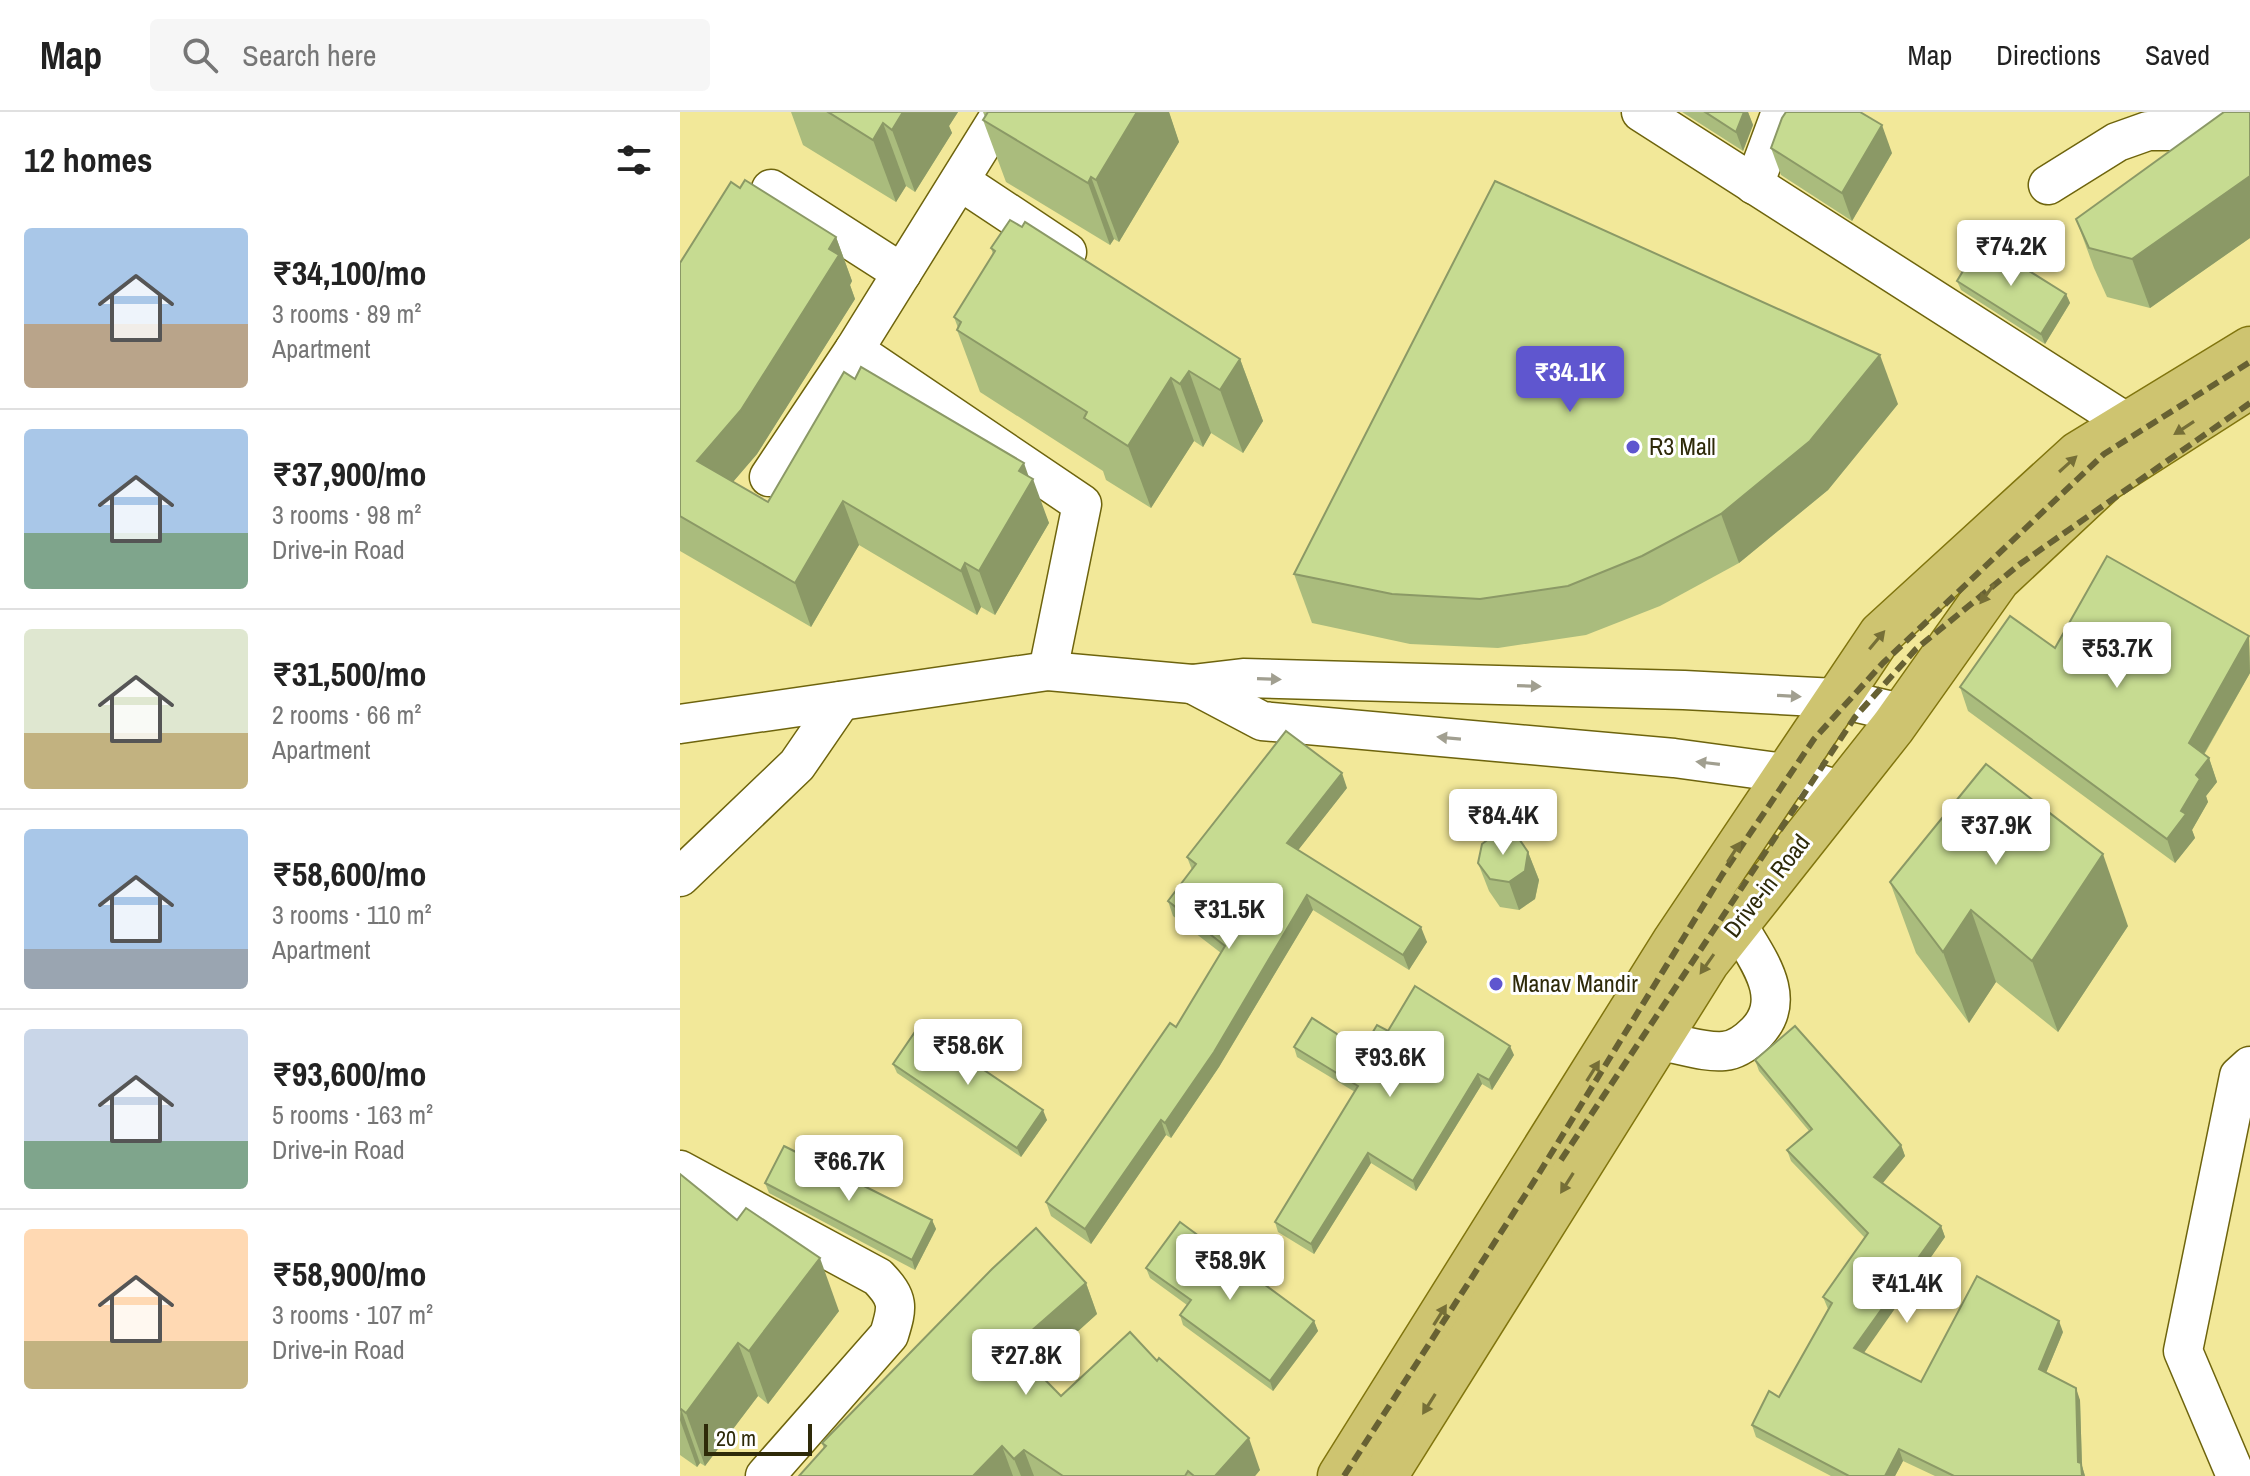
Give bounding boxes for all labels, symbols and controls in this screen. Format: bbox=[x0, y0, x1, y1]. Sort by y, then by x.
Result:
search box bbox=[150, 19, 710, 91]
text: Map bbox=[40, 30, 102, 81]
icon: search bbox=[178, 33, 222, 77]
text: Search here bbox=[242, 35, 376, 75]
text: Map bbox=[1908, 36, 1952, 74]
text: Directions bbox=[1996, 36, 2101, 74]
text: Saved bbox=[2145, 36, 2210, 74]
text: 12 homes bbox=[24, 137, 153, 183]
icon: filters bbox=[612, 138, 656, 182]
pin: ₹74.2K bbox=[1946, 220, 2076, 288]
text: ₹74.2K bbox=[1975, 228, 2047, 263]
text: ₹34,100/mo bbox=[272, 250, 427, 296]
icon: home bbox=[88, 260, 184, 356]
text: 3 rooms · 89 m² bbox=[272, 296, 421, 331]
text: Apartment bbox=[272, 331, 370, 366]
pin: ₹34.1K bbox=[1505, 346, 1635, 414]
text: ₹34.1K bbox=[1534, 354, 1606, 389]
one-way arrow bbox=[2174, 420, 2195, 435]
place label: R3 Mall bbox=[1649, 430, 1716, 462]
marker: R3 Mall bbox=[1624, 438, 1642, 456]
text: ₹37,900/mo bbox=[272, 451, 427, 497]
one-way arrow bbox=[2059, 455, 2078, 473]
icon: home bbox=[88, 461, 184, 557]
text: 3 rooms · 98 m² bbox=[272, 497, 421, 532]
text: Drive-in Road bbox=[272, 532, 405, 567]
one-way arrow bbox=[1979, 584, 1995, 605]
pin: ₹53.7K bbox=[2052, 622, 2182, 690]
one-way arrow bbox=[1868, 630, 1885, 650]
text: ₹53.7K bbox=[2081, 630, 2153, 665]
text: ₹31,500/mo bbox=[272, 651, 427, 697]
icon: home bbox=[88, 661, 184, 757]
one-way arrow bbox=[1257, 672, 1282, 685]
one-way arrow bbox=[1517, 679, 1542, 692]
one-way arrow bbox=[1777, 689, 1802, 702]
text: 2 rooms · 66 m² bbox=[272, 697, 421, 732]
one-way arrow bbox=[1436, 731, 1461, 744]
text: Apartment bbox=[272, 732, 370, 767]
one-way arrow bbox=[1695, 756, 1720, 769]
pin: ₹84.4K bbox=[1438, 789, 1568, 857]
text: ₹84.4K bbox=[1467, 797, 1539, 832]
pin: ₹37.9K bbox=[1931, 799, 2061, 867]
text: ₹37.9K bbox=[1960, 807, 2032, 842]
street label: Drive-in Road bbox=[1716, 827, 1817, 944]
one-way arrow bbox=[1726, 841, 1740, 863]
text: ₹58,600/mo bbox=[272, 851, 427, 897]
icon: home bbox=[88, 861, 184, 957]
pin: ₹31.5K bbox=[1164, 883, 1294, 951]
text: ₹31.5K bbox=[1193, 891, 1265, 926]
text: 3 rooms · 110 m² bbox=[272, 897, 432, 932]
text: Apartment bbox=[272, 932, 370, 967]
one-way arrow bbox=[1700, 954, 1715, 975]
place label: Manav Mandir bbox=[1512, 967, 1638, 999]
marker: Manav Mandir bbox=[1487, 975, 1505, 993]
pin: ₹58.6K bbox=[903, 1019, 1033, 1087]
text: ₹58.6K bbox=[932, 1027, 1004, 1062]
pin: ₹93.6K bbox=[1325, 1031, 1455, 1099]
text: ₹93.6K bbox=[1354, 1039, 1426, 1074]
text: ₹93,600/mo bbox=[272, 1051, 427, 1097]
one-way arrow bbox=[1586, 1060, 1601, 1081]
icon: home bbox=[88, 1061, 184, 1157]
text: 5 rooms · 163 m² bbox=[272, 1097, 433, 1132]
text: Drive-in Road bbox=[272, 1132, 405, 1167]
pin: ₹66.7K bbox=[784, 1135, 914, 1203]
text: ₹66.7K bbox=[813, 1143, 885, 1178]
one-way arrow bbox=[1559, 1173, 1574, 1194]
pin: ₹58.9K bbox=[1165, 1234, 1295, 1302]
text: ₹58.9K bbox=[1194, 1242, 1266, 1277]
text: ₹58,900/mo bbox=[272, 1251, 427, 1297]
pin: ₹41.4K bbox=[1842, 1257, 1972, 1325]
icon: home bbox=[88, 1261, 184, 1357]
text: ₹41.4K bbox=[1871, 1265, 1943, 1300]
text: 3 rooms · 107 m² bbox=[272, 1297, 433, 1332]
one-way arrow bbox=[1433, 1304, 1447, 1326]
pin: ₹27.8K bbox=[961, 1329, 1091, 1397]
text: Drive-in Road bbox=[272, 1332, 405, 1367]
text: ₹27.8K bbox=[990, 1337, 1062, 1372]
one-way arrow bbox=[1423, 1393, 1437, 1415]
scale bar bbox=[704, 1420, 812, 1456]
text: 20 m bbox=[716, 1423, 756, 1453]

